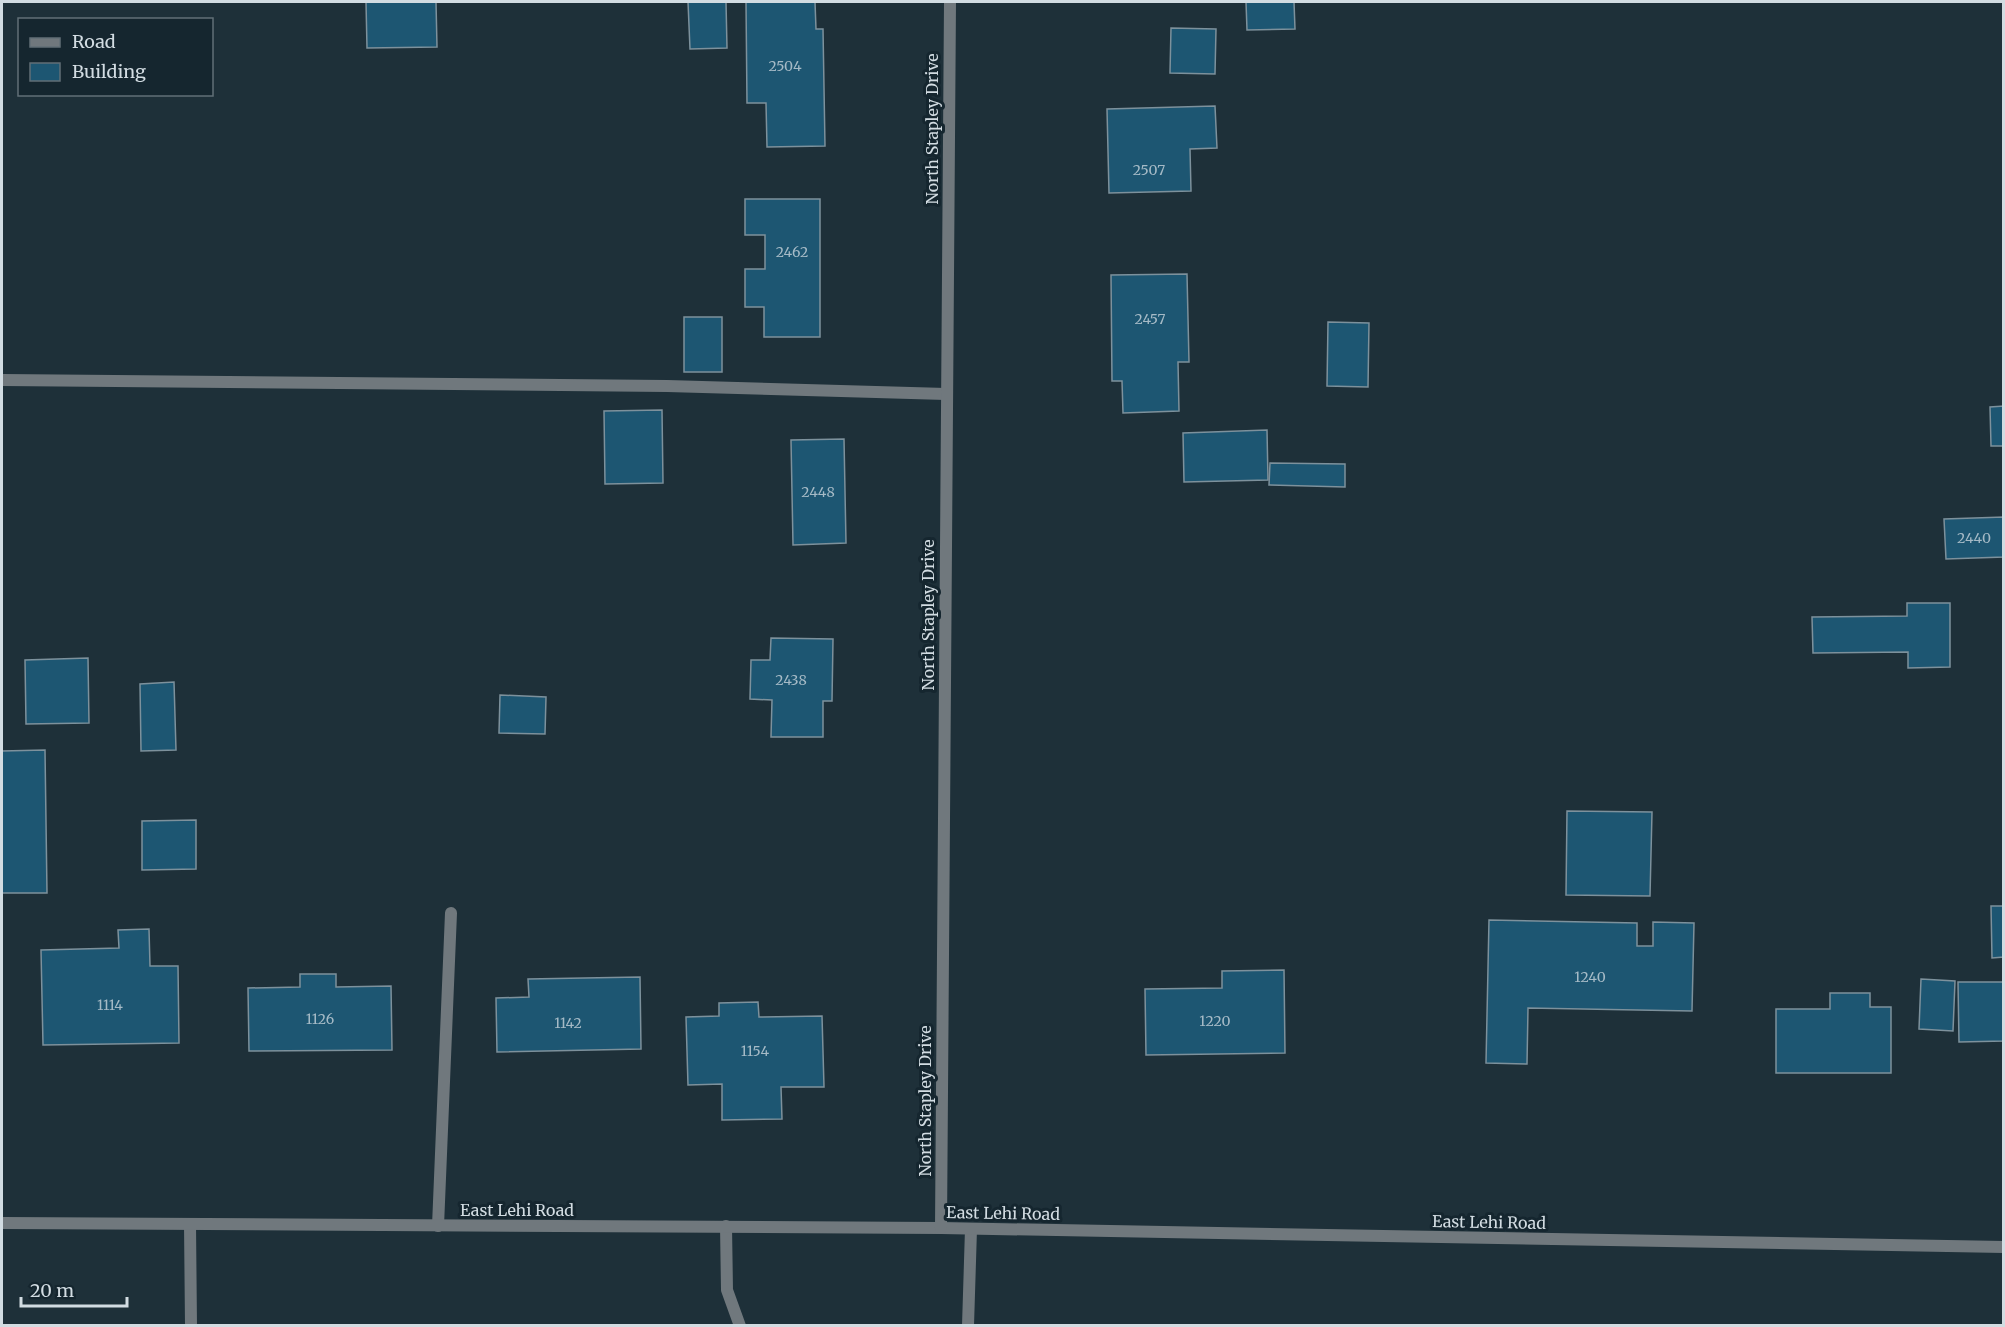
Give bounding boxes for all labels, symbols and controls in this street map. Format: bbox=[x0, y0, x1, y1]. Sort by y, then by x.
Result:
legend bbox=[18, 18, 213, 96]
text: Road bbox=[72, 30, 116, 53]
street label: North Stapley Drive bbox=[922, 54, 942, 205]
house number: 2504 bbox=[768, 57, 802, 75]
text: Building bbox=[72, 60, 146, 83]
house number: 2507 bbox=[1133, 161, 1165, 179]
house number: 2462 bbox=[776, 243, 808, 261]
house number: 2457 bbox=[1135, 310, 1165, 328]
house number: 2448 bbox=[801, 483, 835, 501]
house number: 2440 bbox=[1957, 529, 1991, 547]
street label: North Stapley Drive bbox=[918, 540, 938, 691]
house number: 2438 bbox=[775, 671, 807, 689]
house number: 1240 bbox=[1574, 968, 1606, 986]
house number: 1114 bbox=[97, 996, 123, 1014]
house number: 1126 bbox=[306, 1010, 334, 1028]
house number: 1220 bbox=[1199, 1012, 1231, 1030]
house number: 1142 bbox=[554, 1014, 582, 1032]
street label: North Stapley Drive bbox=[915, 1026, 935, 1177]
house number: 1154 bbox=[741, 1042, 770, 1060]
street label: East Lehi Road bbox=[460, 1200, 574, 1220]
street label: East Lehi Road bbox=[946, 1202, 1060, 1224]
street label: East Lehi Road bbox=[1432, 1211, 1546, 1233]
scale bar bbox=[21, 1270, 128, 1308]
text: 20 m bbox=[30, 1279, 74, 1302]

